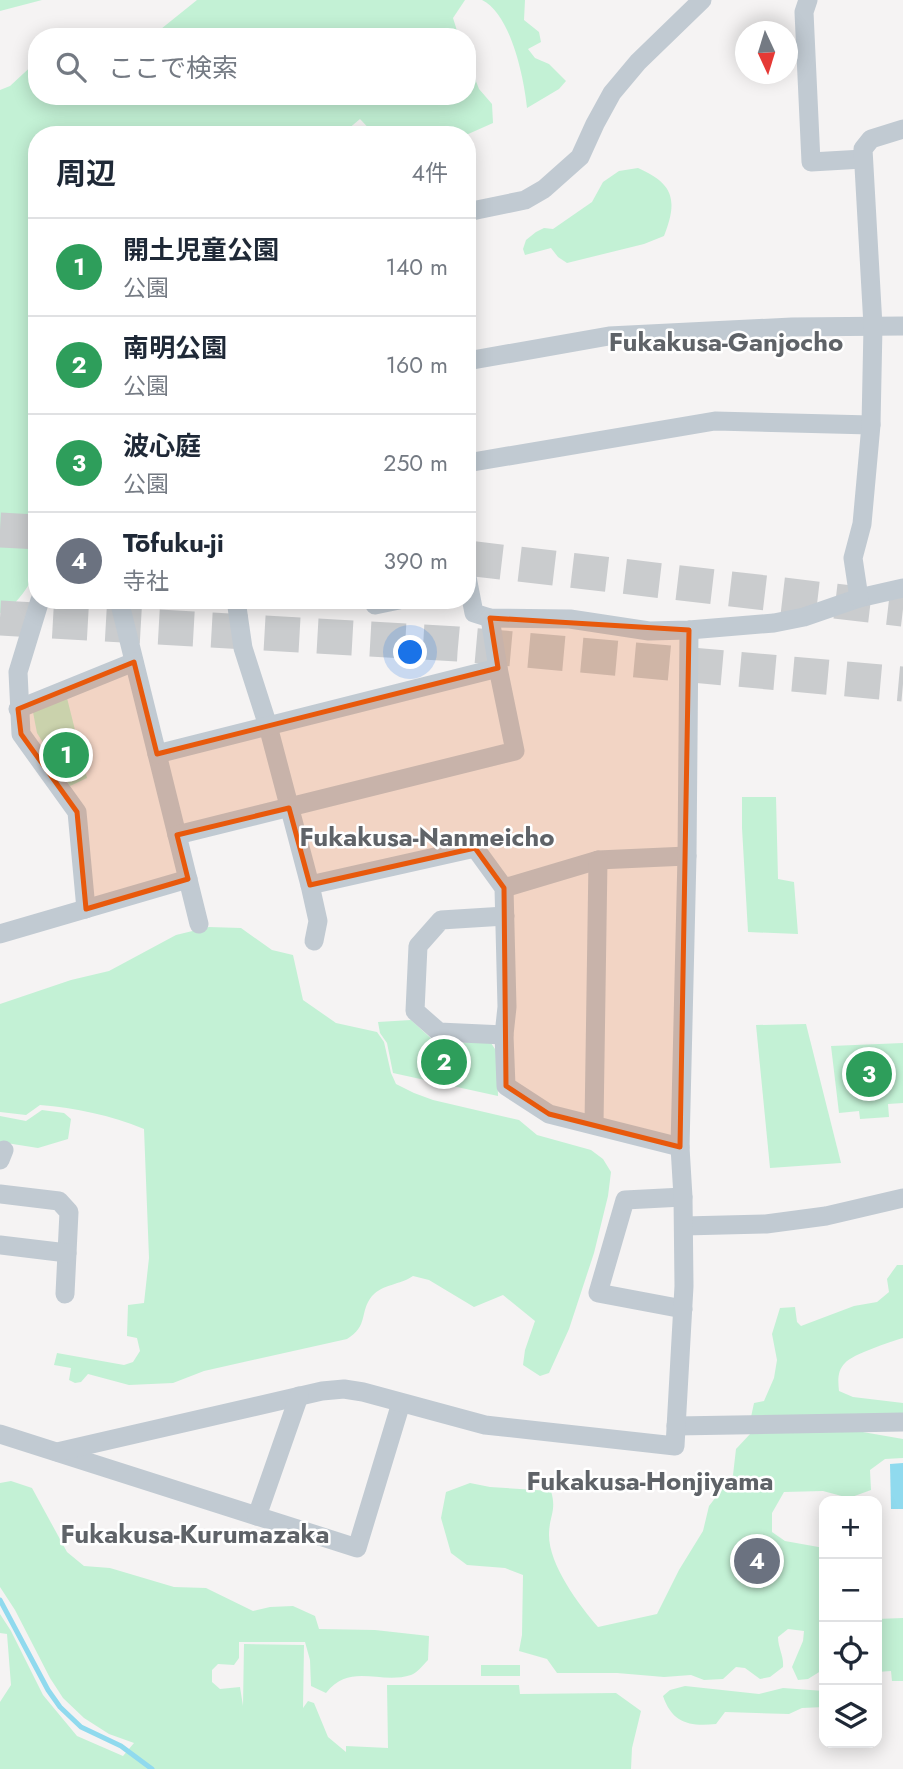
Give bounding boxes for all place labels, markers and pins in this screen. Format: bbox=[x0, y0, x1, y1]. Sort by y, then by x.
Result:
pin: 1 bbox=[43, 729, 89, 781]
pin: 2 bbox=[421, 1036, 467, 1088]
pin: 3 bbox=[846, 1048, 892, 1100]
pin: 4 bbox=[734, 1535, 780, 1587]

